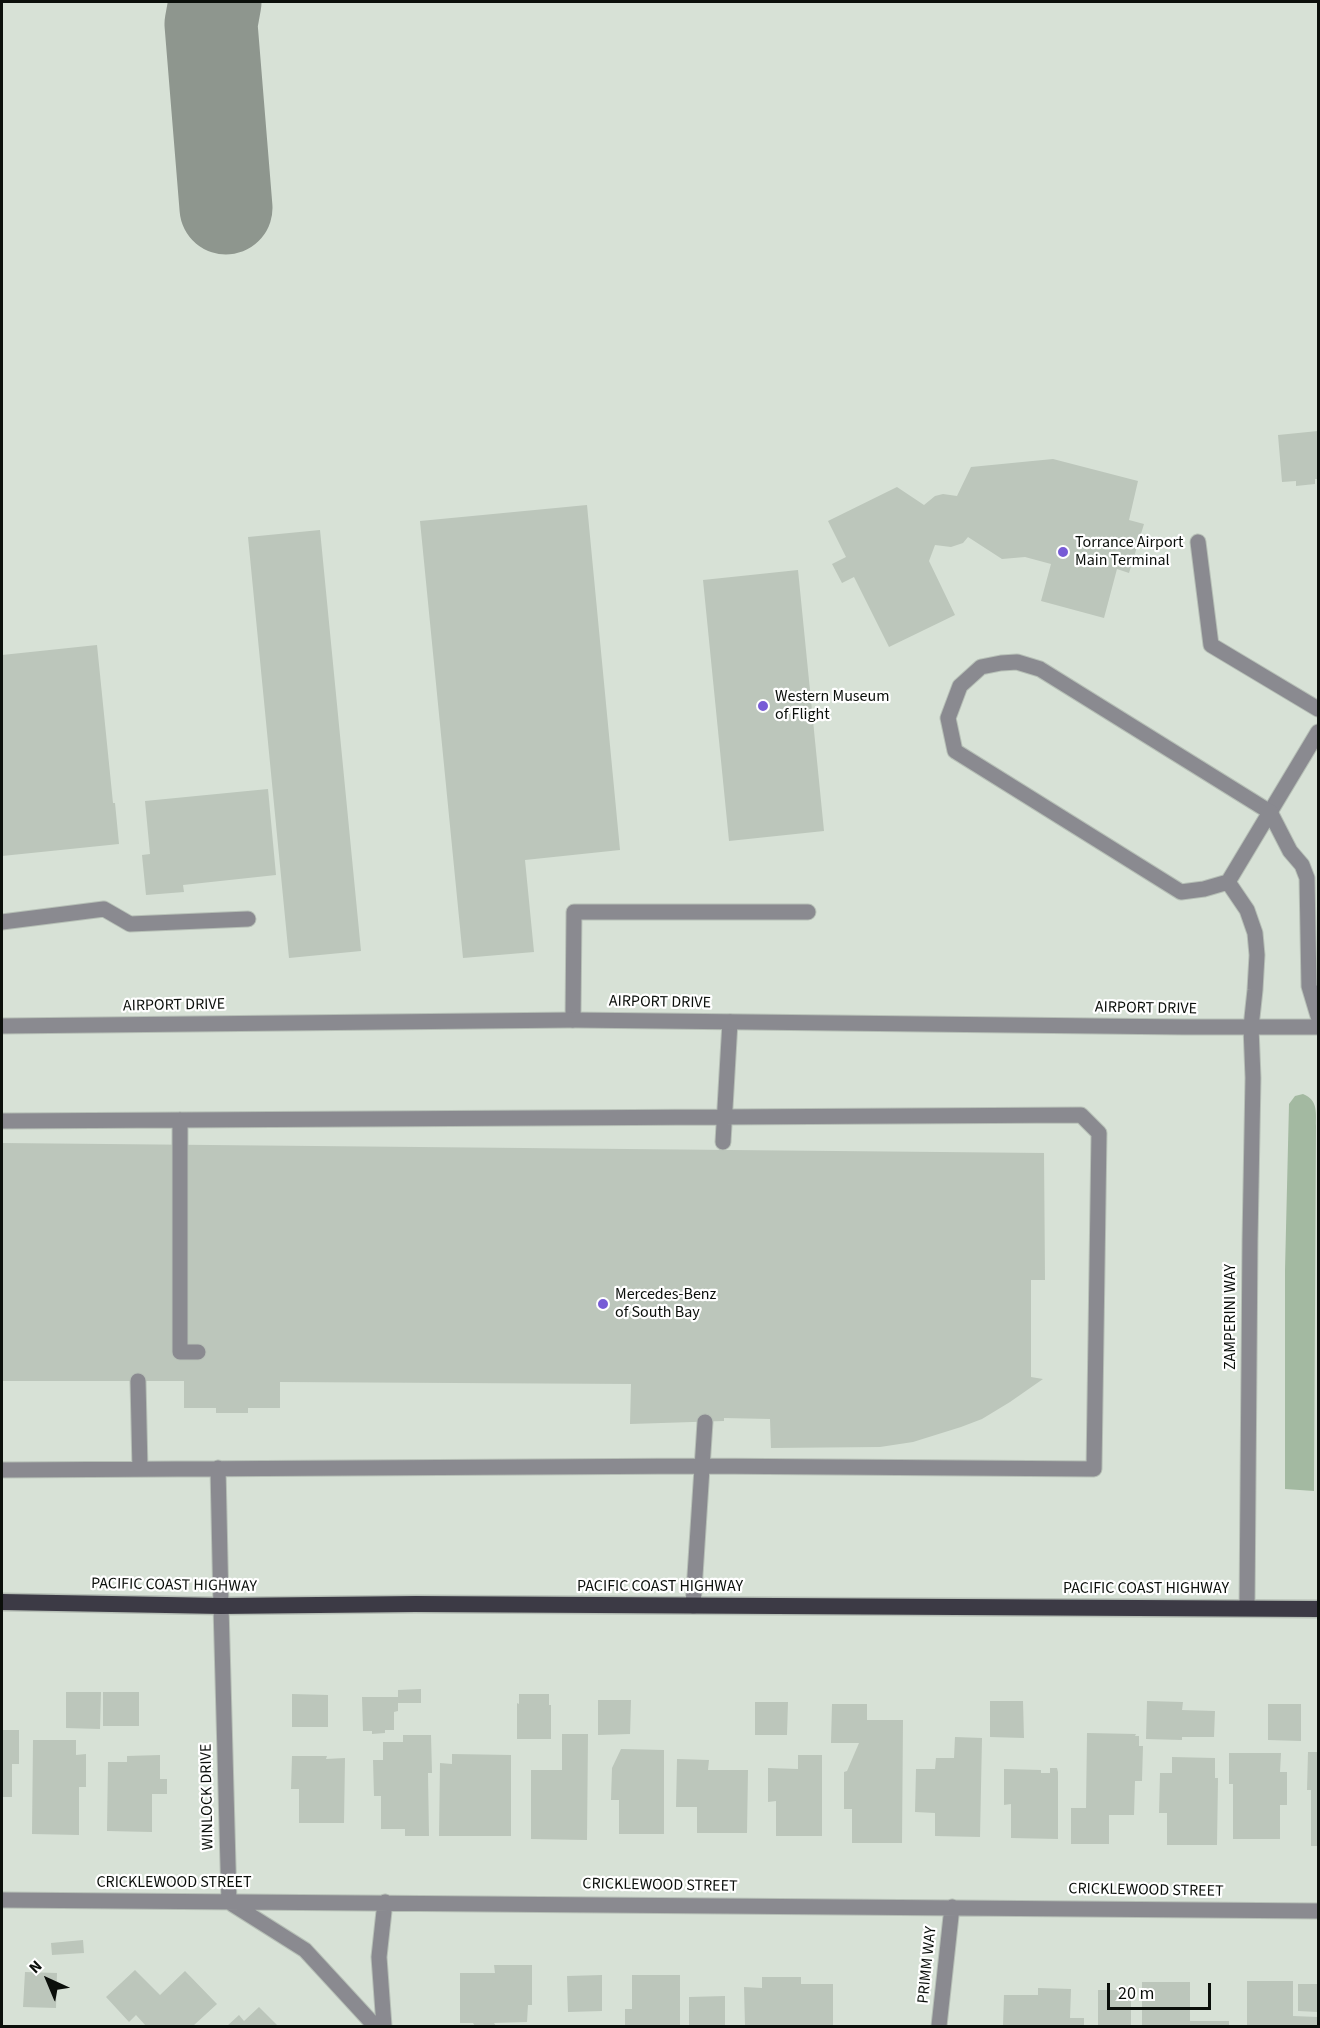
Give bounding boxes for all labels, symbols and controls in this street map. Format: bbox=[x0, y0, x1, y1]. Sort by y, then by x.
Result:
place label: Torrance Airport Main Terminal bbox=[1075, 533, 1184, 571]
marker: Torrance Airport Main Terminal bbox=[1056, 545, 1070, 559]
place label: Western Museum of Flight bbox=[775, 687, 889, 725]
marker: Western Museum of Flight bbox=[756, 699, 770, 713]
street label: AIRPORT DRIVE bbox=[609, 993, 711, 1013]
street label: AIRPORT DRIVE bbox=[123, 996, 225, 1016]
street label: AIRPORT DRIVE bbox=[1095, 999, 1197, 1019]
street label: ZAMPERINI WAY bbox=[1221, 1264, 1241, 1370]
place label: Mercedes-Benz of South Bay bbox=[615, 1285, 716, 1323]
marker: Mercedes-Benz of South Bay bbox=[596, 1297, 610, 1311]
street label: PACIFIC COAST HIGHWAY bbox=[91, 1575, 257, 1597]
street label: PACIFIC COAST HIGHWAY bbox=[577, 1577, 743, 1597]
street label: PACIFIC COAST HIGHWAY bbox=[1063, 1579, 1229, 1599]
street label: WINLOCK DRIVE bbox=[197, 1744, 219, 1850]
street label: CRICKLEWOOD STREET bbox=[96, 1873, 252, 1893]
street label: CRICKLEWOOD STREET bbox=[582, 1875, 738, 1897]
street label: CRICKLEWOOD STREET bbox=[1068, 1880, 1224, 1902]
street label: PRIMM WAY bbox=[914, 1925, 942, 2005]
north arrow bbox=[18, 1950, 78, 2010]
text: N bbox=[24, 1955, 47, 1979]
scale bar bbox=[1110, 1971, 1214, 2009]
text: 20 m bbox=[1118, 1981, 1154, 2006]

